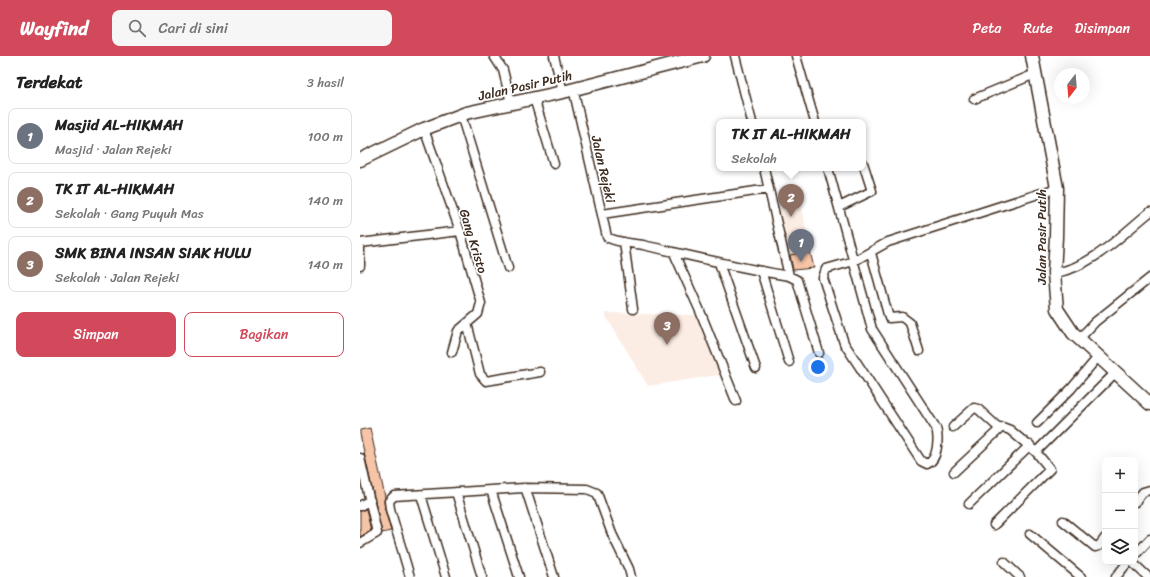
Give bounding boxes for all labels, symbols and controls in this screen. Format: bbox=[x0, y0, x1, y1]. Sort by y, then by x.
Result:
search box bbox=[112, 10, 392, 46]
text: Wayfind bbox=[20, 12, 88, 45]
text: Cari di sini bbox=[158, 15, 228, 41]
text: Peta bbox=[973, 16, 1001, 41]
text: Rute bbox=[1023, 16, 1053, 41]
text: Disimpan bbox=[1075, 16, 1130, 41]
icon: search bbox=[126, 17, 148, 39]
street label: Jalan Pasir Putih bbox=[475, 63, 574, 108]
text: Terdekat bbox=[16, 67, 82, 97]
north arrow bbox=[1054, 68, 1090, 104]
text: 3 hasil bbox=[307, 71, 344, 94]
text: Masjid AL-HIKMAH bbox=[55, 112, 183, 138]
popup bbox=[716, 119, 866, 171]
text: TK IT AL-HIKMAH bbox=[731, 121, 851, 147]
text: 1 bbox=[27, 125, 33, 148]
text: 100 m bbox=[308, 125, 343, 148]
street label: Jalan Rejeki bbox=[584, 132, 622, 205]
text: Masjid · Jalan Rejeki bbox=[55, 138, 171, 161]
text: Sekolah bbox=[731, 147, 777, 170]
text: TK IT AL-HIKMAH bbox=[55, 176, 174, 202]
pin: 2 bbox=[778, 184, 804, 217]
text: 2 bbox=[26, 189, 34, 212]
text: 140 m bbox=[308, 189, 343, 212]
street label: Jalan Pasir Putih bbox=[1030, 189, 1053, 286]
text: Sekolah · Gang Puyuh Mas bbox=[55, 202, 204, 225]
street label: Gang Kristo bbox=[453, 206, 494, 277]
pin: 1 bbox=[788, 229, 814, 262]
text: SMK BINA INSAN SIAK HULU bbox=[55, 240, 251, 266]
text: 3 bbox=[26, 253, 34, 276]
text: 140 m bbox=[308, 253, 343, 276]
text: Sekolah · Jalan Rejeki bbox=[55, 266, 179, 289]
button: Simpan bbox=[16, 312, 176, 357]
button: Bagikan bbox=[184, 312, 344, 357]
pin: 3 bbox=[654, 312, 680, 345]
your location bbox=[808, 357, 828, 377]
map controls bbox=[1102, 457, 1138, 565]
button: + bbox=[1102, 457, 1138, 493]
button: − bbox=[1102, 493, 1138, 529]
button: layers bbox=[1102, 529, 1138, 565]

